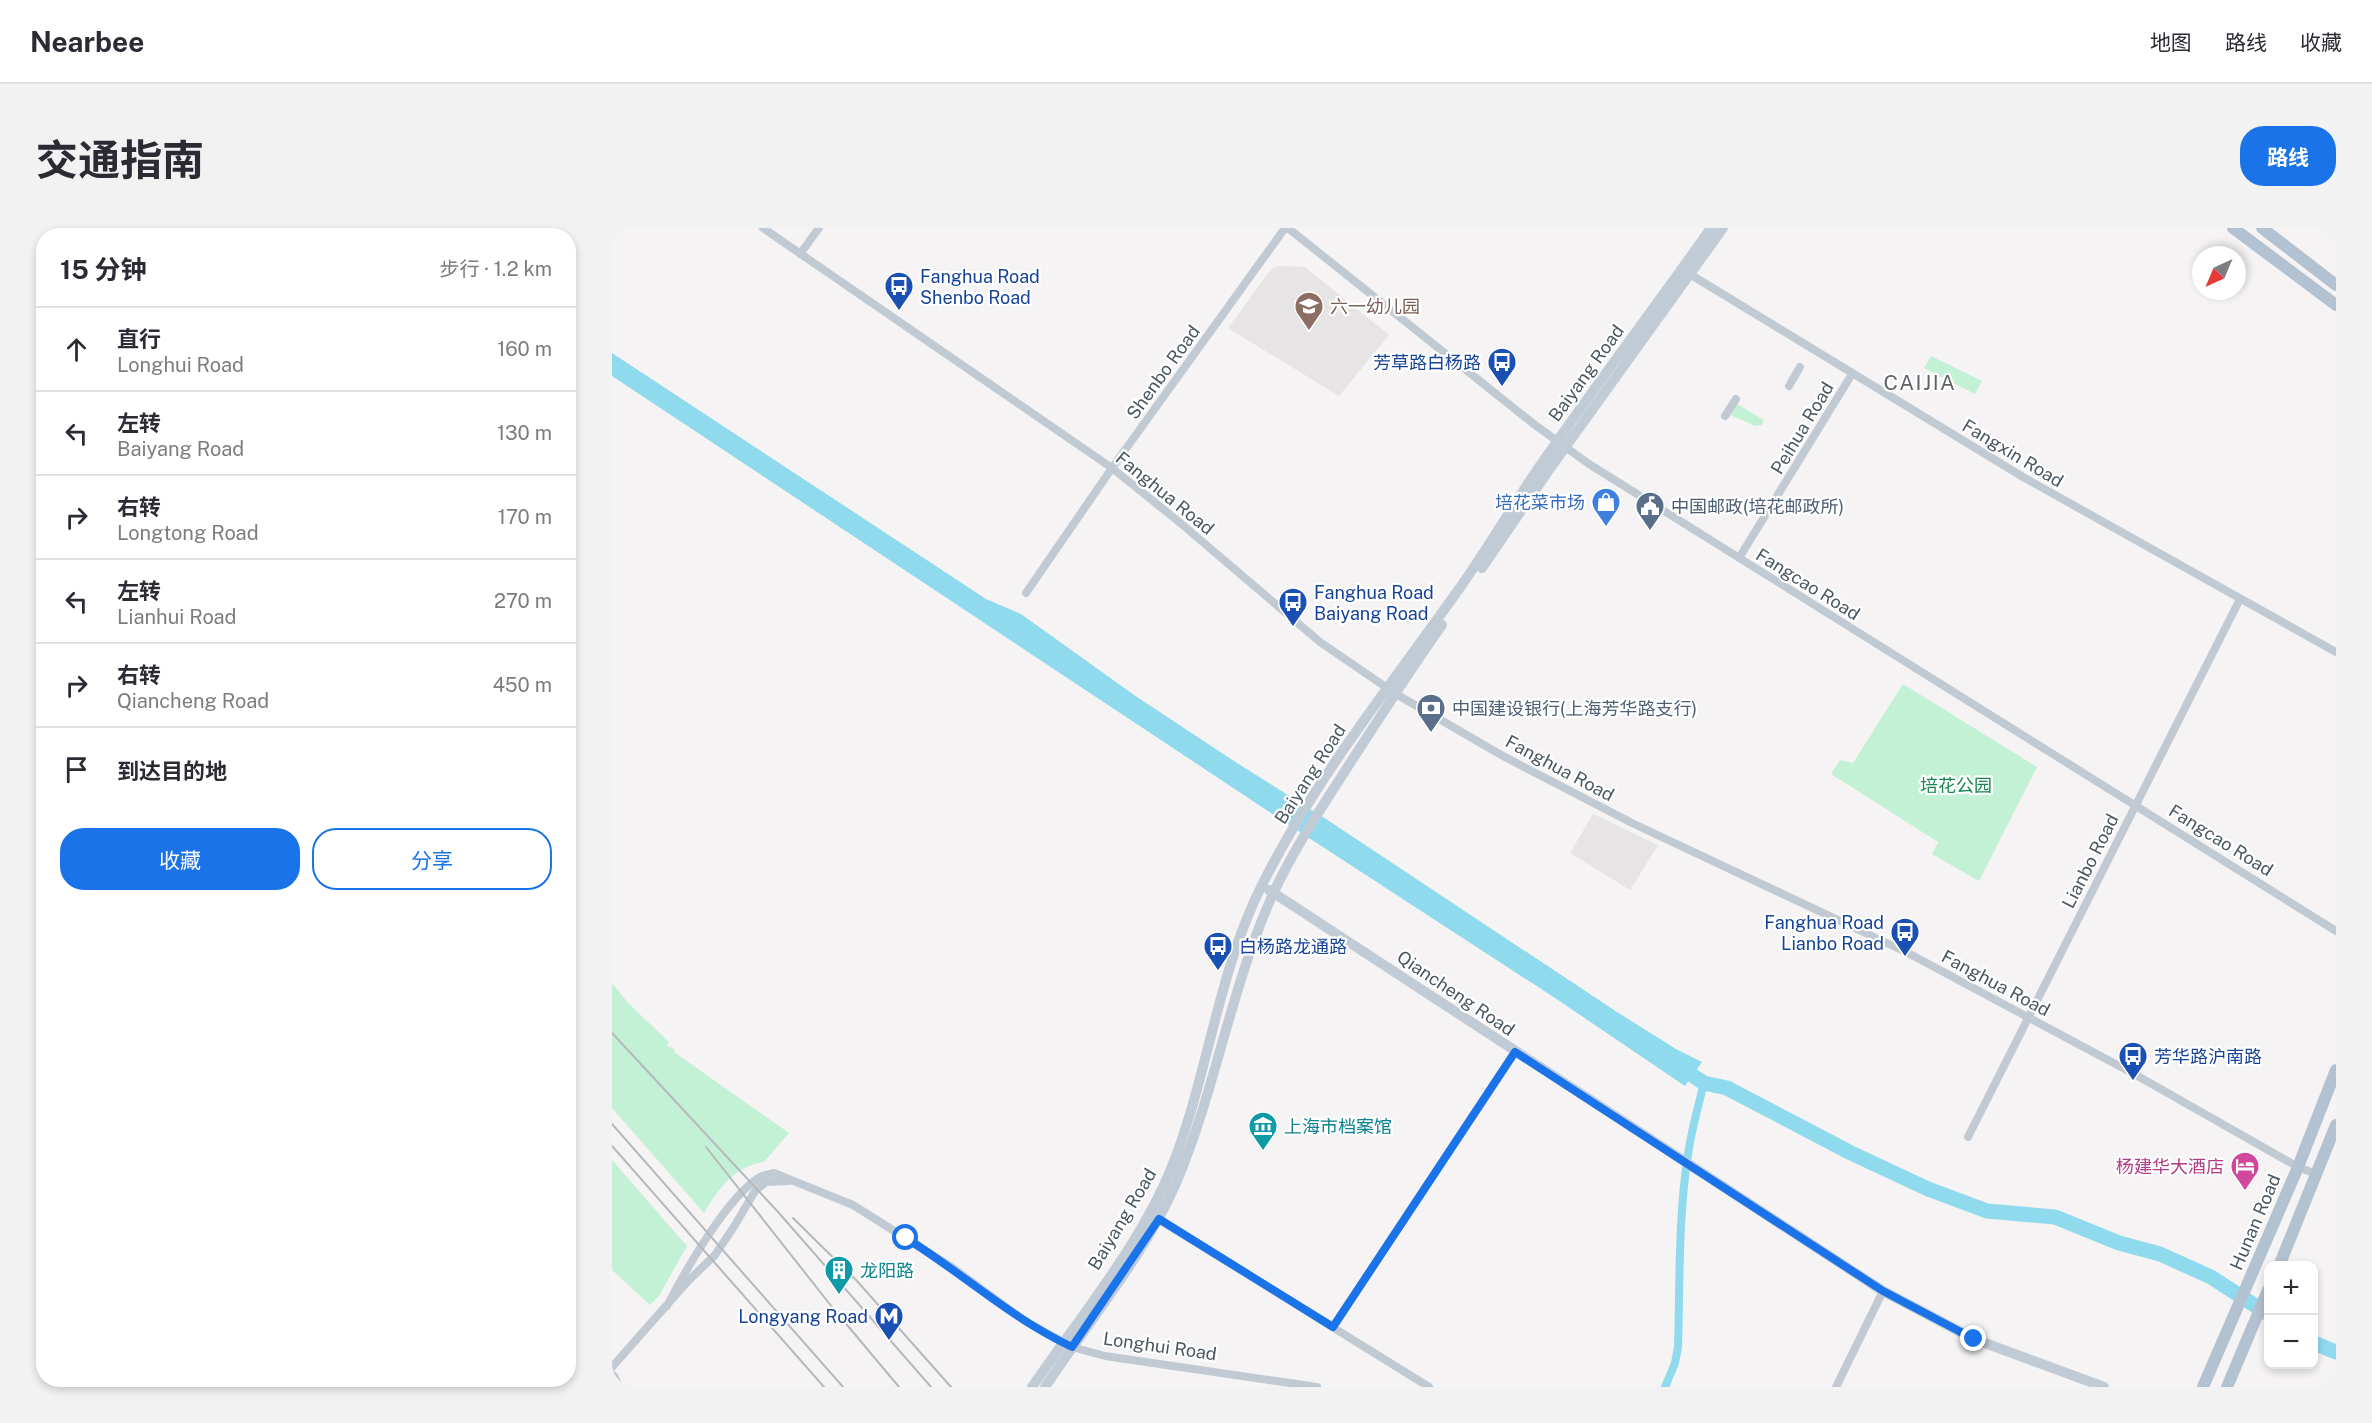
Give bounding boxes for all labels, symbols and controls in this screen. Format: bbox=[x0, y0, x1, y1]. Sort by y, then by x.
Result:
text: Nearbee bbox=[30, 25, 144, 58]
text: 地图 bbox=[2150, 30, 2192, 55]
text: 路线 bbox=[2225, 30, 2267, 55]
text: 收藏 bbox=[2300, 30, 2342, 55]
button: 路线 bbox=[2240, 126, 2336, 186]
text: 交通指南 bbox=[36, 135, 204, 184]
north arrow bbox=[2192, 246, 2246, 300]
text: 15 分钟 bbox=[60, 254, 147, 285]
text: 步行 · 1.2 km bbox=[439, 257, 552, 281]
place label: Fanghua Road Shenbo Road bbox=[920, 266, 1040, 308]
bus stop icon: Fanghua Road Shenbo Road bbox=[883, 270, 915, 312]
school or university icon: 六一幼儿园 bbox=[1293, 290, 1325, 332]
place label: 六一幼儿园 bbox=[1330, 296, 1420, 317]
street label: Shenbo Road bbox=[1122, 321, 1204, 423]
street label: Baiyang Road bbox=[1544, 321, 1628, 425]
text: 直行 bbox=[117, 326, 161, 352]
icon: ahead bbox=[60, 333, 93, 366]
text: 160 m bbox=[497, 337, 552, 361]
bus stop icon: 芳草路白杨路 bbox=[1486, 346, 1518, 388]
place label: 芳草路白杨路 bbox=[1373, 352, 1481, 373]
text: Longhui Road bbox=[117, 353, 244, 377]
district label: CAIJIA bbox=[1883, 370, 1957, 395]
street label: Peihua Road bbox=[1766, 378, 1838, 478]
text: 左转 bbox=[117, 410, 161, 436]
street label: Fangxin Road bbox=[1959, 415, 2067, 491]
icon: left bbox=[60, 417, 93, 450]
text: 130 m bbox=[497, 421, 552, 445]
text: Baiyang Road bbox=[117, 437, 244, 461]
street label: Fanghua Road bbox=[1112, 447, 1218, 539]
shop icon: 培花菜市场 bbox=[1590, 486, 1622, 528]
public building icon: 中国邮政(培花邮政所) bbox=[1634, 490, 1666, 532]
place label: 培花菜市场 bbox=[1495, 492, 1585, 513]
text: 右转 bbox=[117, 494, 161, 520]
place label: 中国邮政(培花邮政所) bbox=[1671, 496, 1844, 517]
icon: right bbox=[60, 501, 93, 534]
text: 170 m bbox=[498, 505, 552, 529]
text: Longtong Road bbox=[117, 521, 259, 545]
street label: Fangcao Road bbox=[1752, 544, 1864, 624]
text: 左转 bbox=[117, 578, 161, 604]
place label: Fanghua Road Baiyang Road bbox=[1314, 582, 1434, 624]
icon: left bbox=[60, 585, 93, 618]
bus stop icon: Fanghua Road Baiyang Road bbox=[1277, 586, 1309, 628]
text: 270 m bbox=[494, 589, 552, 613]
text: Lianhui Road bbox=[117, 605, 237, 629]
text: 右转 bbox=[117, 662, 161, 688]
icon: right bbox=[60, 669, 93, 702]
text: 450 m bbox=[492, 673, 552, 697]
text: Qiancheng Road bbox=[117, 689, 269, 713]
bank icon: 中国建设银行(上海芳华路支行) bbox=[1415, 692, 1447, 734]
place label: 中国建设银行(上海芳华路支行) bbox=[1452, 698, 1697, 719]
street label: Baiyang Road bbox=[1270, 720, 1350, 828]
street label: Fanghua Road bbox=[1502, 731, 1618, 805]
icon: arrive bbox=[60, 753, 93, 786]
text: 到达目的地 bbox=[117, 758, 227, 784]
park label: 培花公园 bbox=[1920, 775, 1992, 796]
street label: Fangcao Road bbox=[2165, 800, 2277, 880]
street label: Lianbo Road bbox=[2057, 810, 2123, 912]
button: 收藏 bbox=[60, 828, 300, 890]
button: 分享 bbox=[312, 828, 552, 890]
place label: Fanghua Road Lianbo Road bbox=[1764, 912, 1884, 954]
bus stop icon: Fanghua Road Lianbo Road bbox=[1889, 916, 1921, 958]
bus stop icon: 白杨路龙通路 bbox=[1202, 930, 1234, 972]
place label: 白杨路龙通路 bbox=[1239, 936, 1347, 957]
street label: Qiancheng Road bbox=[1393, 946, 1519, 1040]
street label: Fanghua Road bbox=[1938, 946, 2054, 1020]
bus stop icon: 芳华路沪南路 bbox=[2117, 1040, 2149, 1082]
place label: 芳华路沪南路 bbox=[2154, 1046, 2262, 1067]
museum icon: 上海市档案馆 bbox=[1247, 1110, 1279, 1152]
place label: 上海市档案馆 bbox=[1284, 1116, 1392, 1137]
hotel icon: 杨建华大酒店 bbox=[2229, 1150, 2261, 1192]
place label: 杨建华大酒店 bbox=[2116, 1156, 2224, 1177]
street label: Baiyang Road bbox=[1084, 1165, 1160, 1273]
street label: Hunan Road bbox=[2225, 1171, 2285, 1273]
route start bbox=[892, 1224, 918, 1250]
building icon: 龙阳路 bbox=[823, 1254, 855, 1296]
place label: 龙阳路 bbox=[860, 1260, 914, 1281]
map controls bbox=[2264, 1261, 2318, 1369]
button: + bbox=[2264, 1261, 2318, 1315]
metro station icon: Longyang Road bbox=[873, 1300, 905, 1342]
place label: Longyang Road bbox=[738, 1306, 868, 1327]
button: − bbox=[2264, 1315, 2318, 1369]
route end bbox=[1960, 1325, 1986, 1351]
street label: Longhui Road bbox=[1102, 1328, 1218, 1364]

